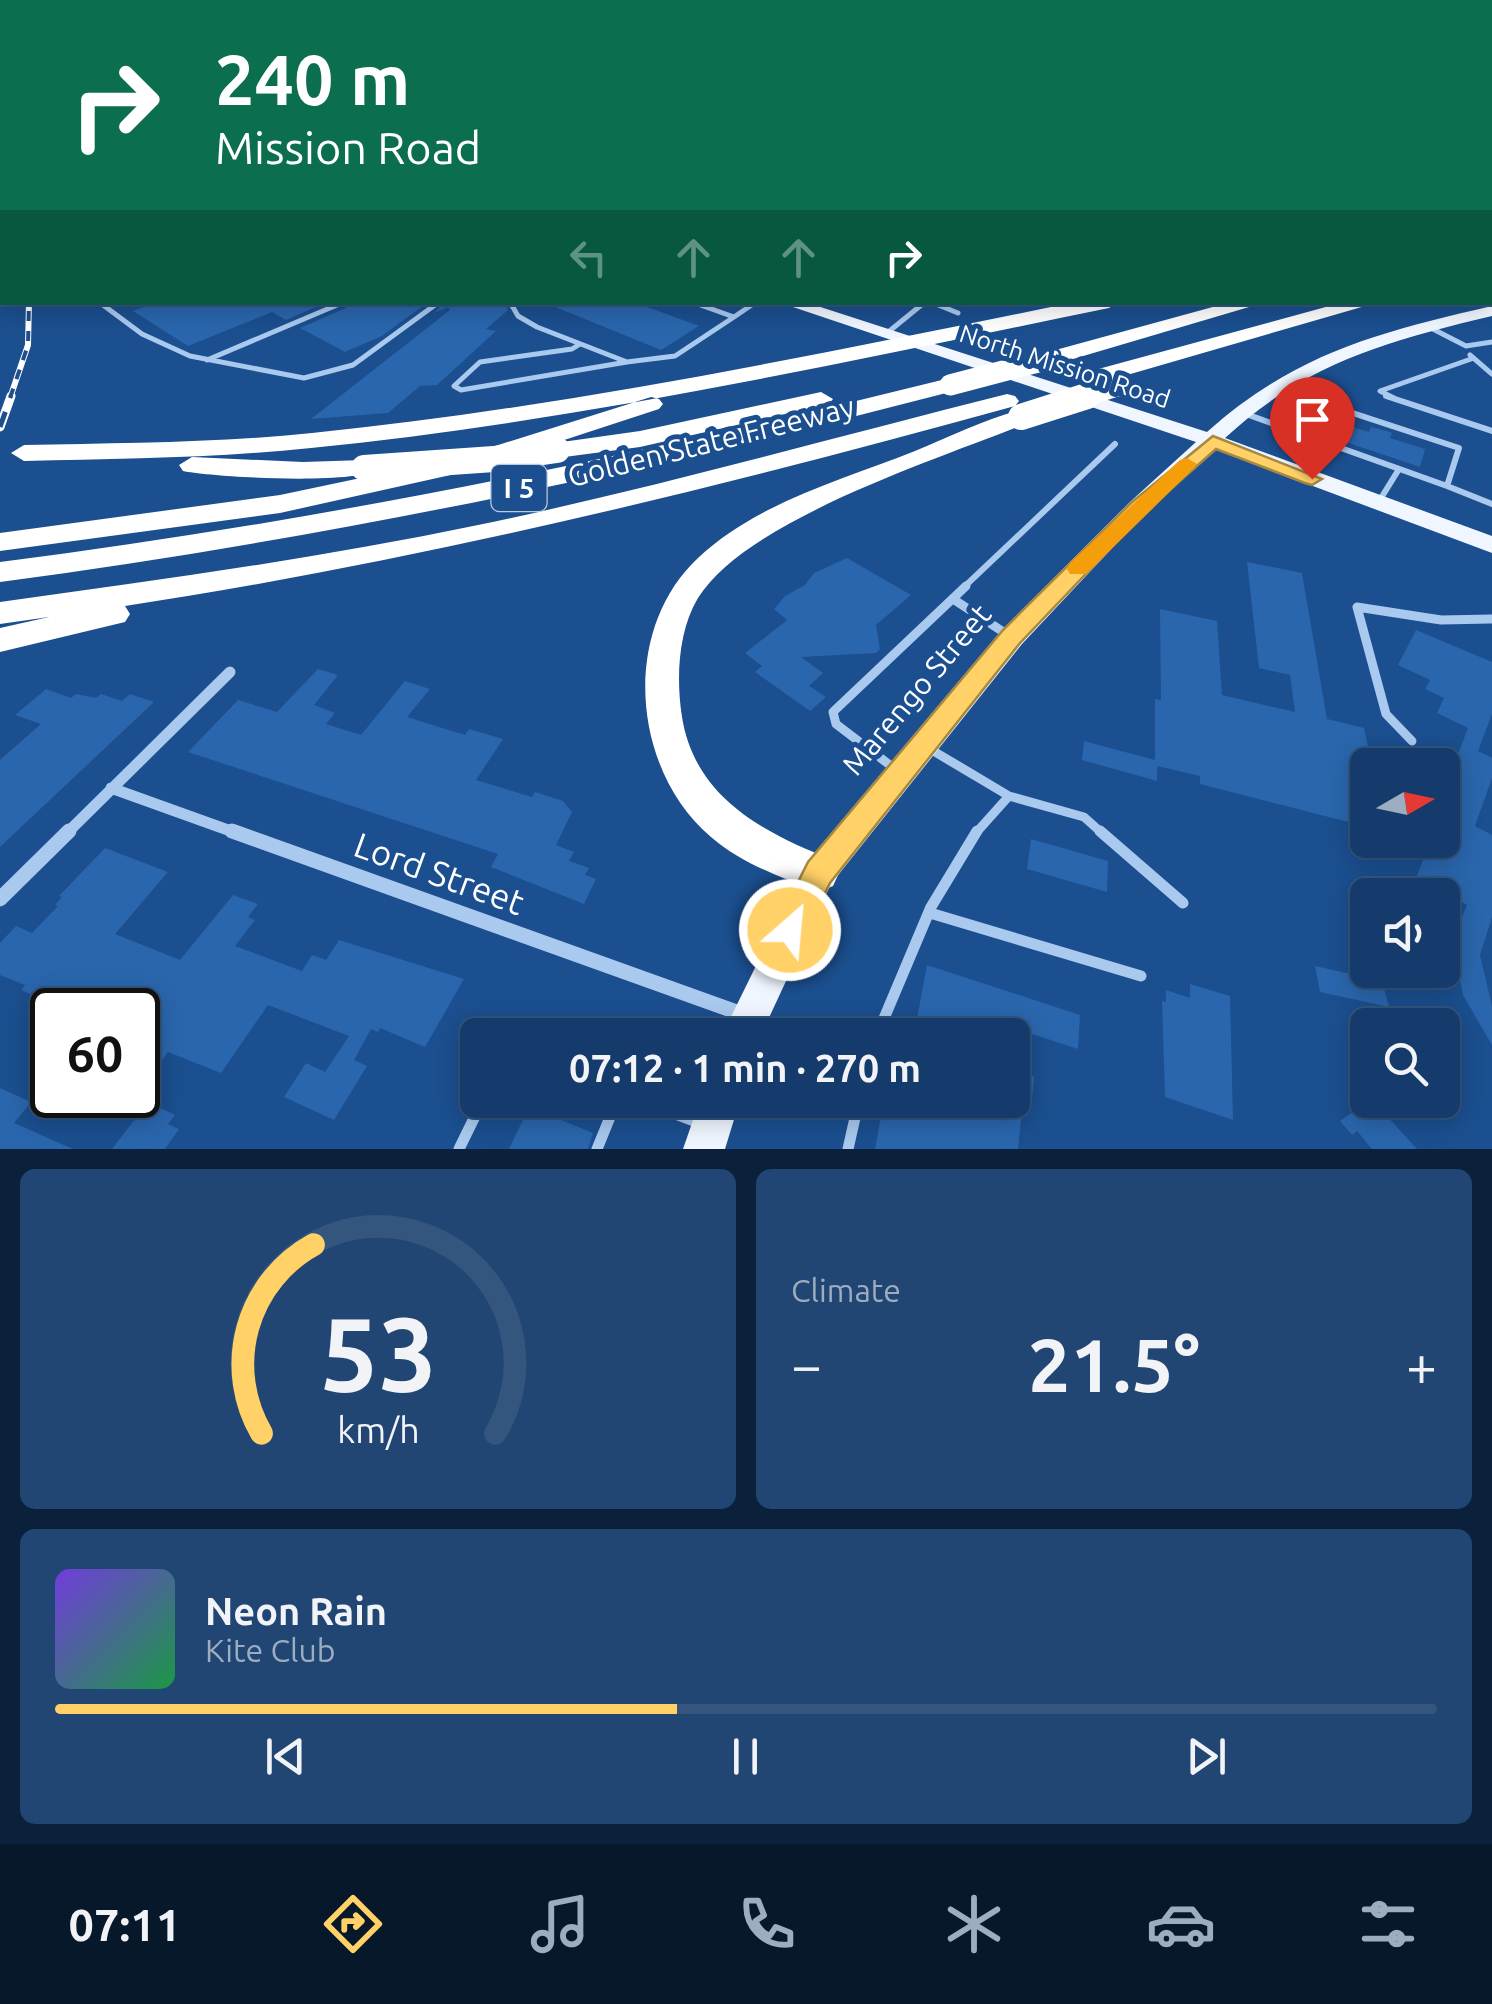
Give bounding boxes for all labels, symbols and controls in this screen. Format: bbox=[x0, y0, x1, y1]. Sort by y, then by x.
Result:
icon: right bbox=[50, 40, 180, 170]
text: 240 m bbox=[215, 40, 410, 118]
text: Mission Road bbox=[215, 122, 481, 173]
icon: left bbox=[561, 230, 616, 285]
icon: ahead bbox=[666, 230, 721, 285]
icon: ahead bbox=[771, 230, 826, 285]
icon: right bbox=[876, 230, 931, 285]
street label: North Mission Road bbox=[956, 319, 1174, 413]
pin bbox=[1270, 377, 1355, 480]
street label: Golden State Freeway bbox=[564, 389, 858, 493]
icon: arrive bbox=[1285, 392, 1340, 447]
road number: I 5 bbox=[492, 465, 546, 511]
street label: Marengo Street bbox=[835, 597, 998, 781]
north arrow bbox=[1350, 748, 1460, 858]
map controls bbox=[1350, 748, 1460, 1118]
street label: Lord Street bbox=[349, 824, 530, 922]
position arrow bbox=[738, 878, 842, 982]
button: sound bbox=[1350, 878, 1460, 988]
speed limit sign: 60 bbox=[30, 988, 160, 1118]
button: search bbox=[1350, 1008, 1460, 1118]
text: 07:12 · 1 min · 270 m bbox=[569, 1047, 921, 1089]
text: Climate bbox=[791, 1272, 901, 1308]
text: 53 bbox=[319, 1294, 437, 1411]
text: 21.5° bbox=[1028, 1322, 1200, 1406]
text: − bbox=[791, 1334, 822, 1395]
text: + bbox=[1406, 1334, 1437, 1395]
text: km/h bbox=[337, 1410, 419, 1450]
text: Neon Rain bbox=[205, 1590, 387, 1632]
text: Kite Club bbox=[205, 1632, 335, 1668]
icon: previous bbox=[258, 1729, 313, 1784]
icon: pause bbox=[718, 1729, 773, 1784]
icon: next bbox=[1179, 1729, 1234, 1784]
icon: directions bbox=[318, 1889, 388, 1959]
icon: music bbox=[525, 1889, 595, 1959]
icon: phone bbox=[732, 1889, 802, 1959]
icon: climate bbox=[939, 1889, 1009, 1959]
icon: car bbox=[1146, 1889, 1216, 1959]
icon: filters bbox=[1353, 1889, 1423, 1959]
text: 07:11 bbox=[69, 1899, 181, 1950]

